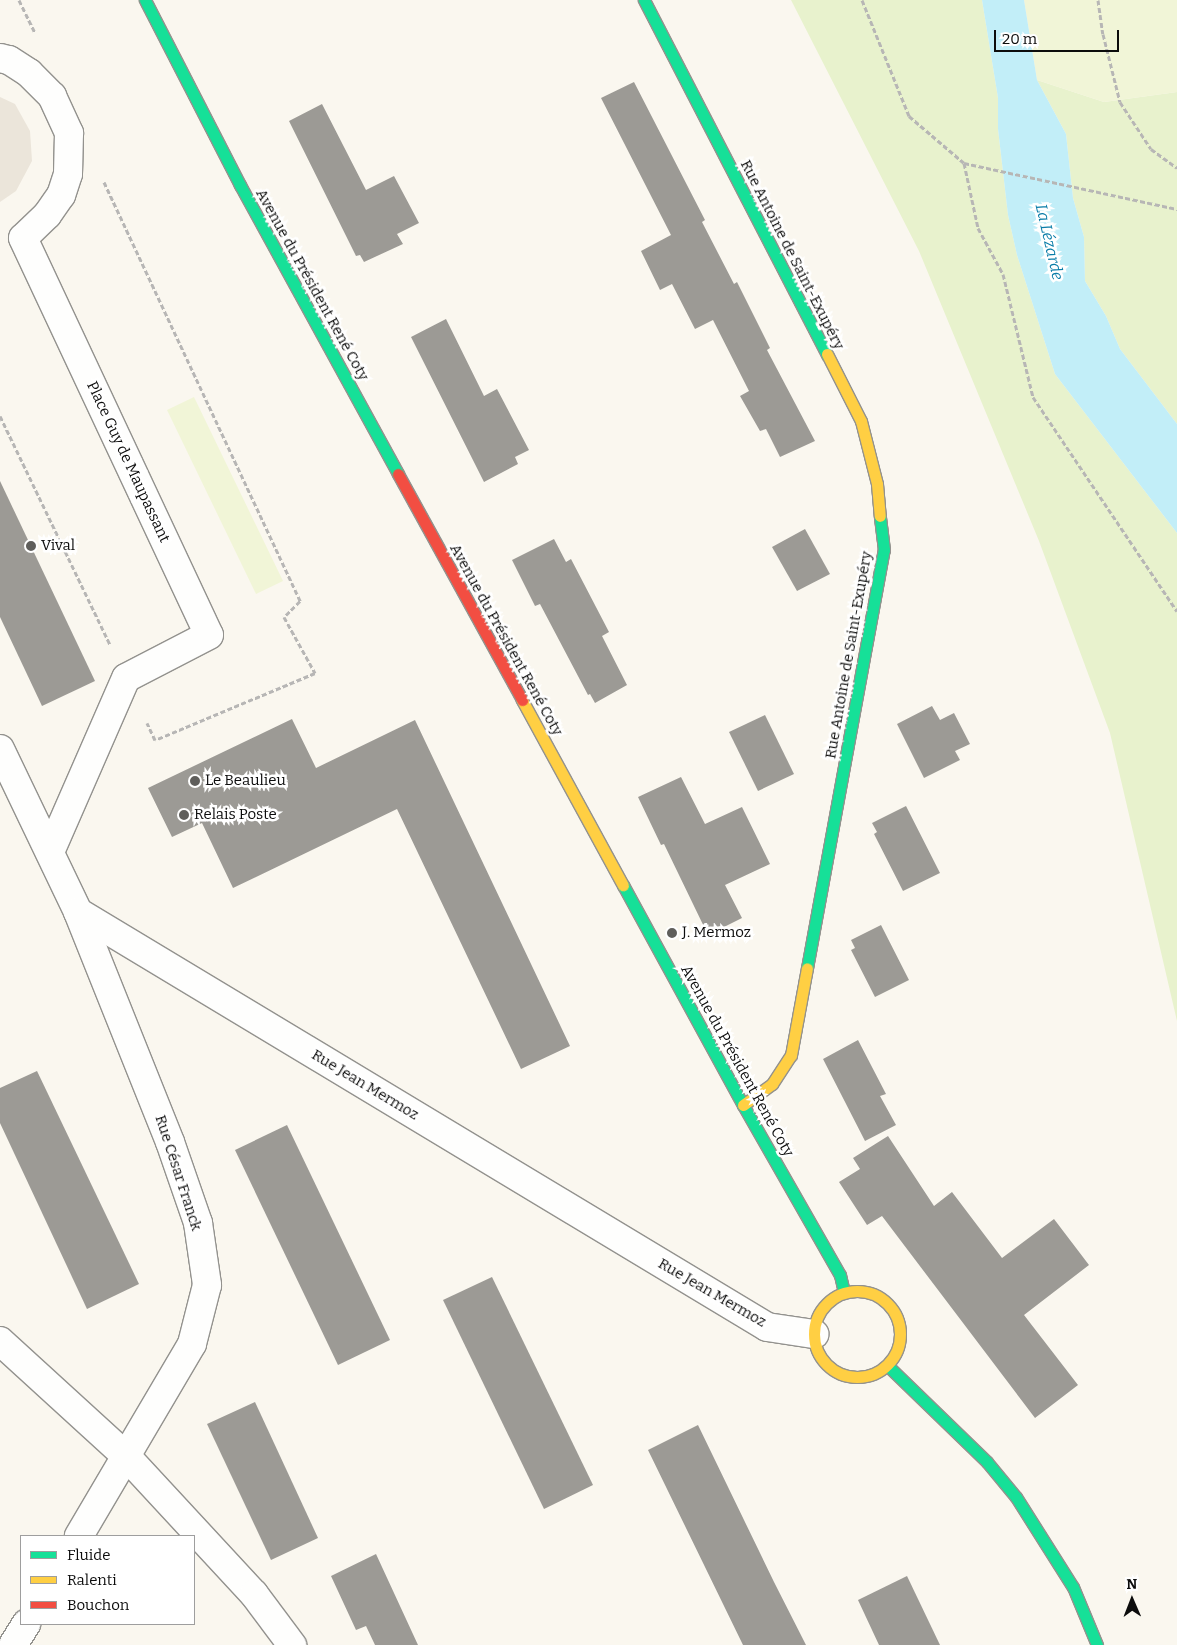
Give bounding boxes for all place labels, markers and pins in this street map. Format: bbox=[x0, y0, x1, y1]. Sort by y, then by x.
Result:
place label: Vival bbox=[41, 537, 75, 555]
marker: Vival bbox=[25, 540, 37, 552]
place label: Le Beaulieu bbox=[205, 772, 286, 790]
marker: Le Beaulieu bbox=[189, 775, 201, 787]
place label: Relais Poste bbox=[194, 806, 277, 824]
marker: Relais Poste bbox=[178, 809, 190, 821]
place label: J. Mermoz bbox=[682, 924, 751, 942]
marker: J. Mermoz bbox=[666, 927, 678, 939]

